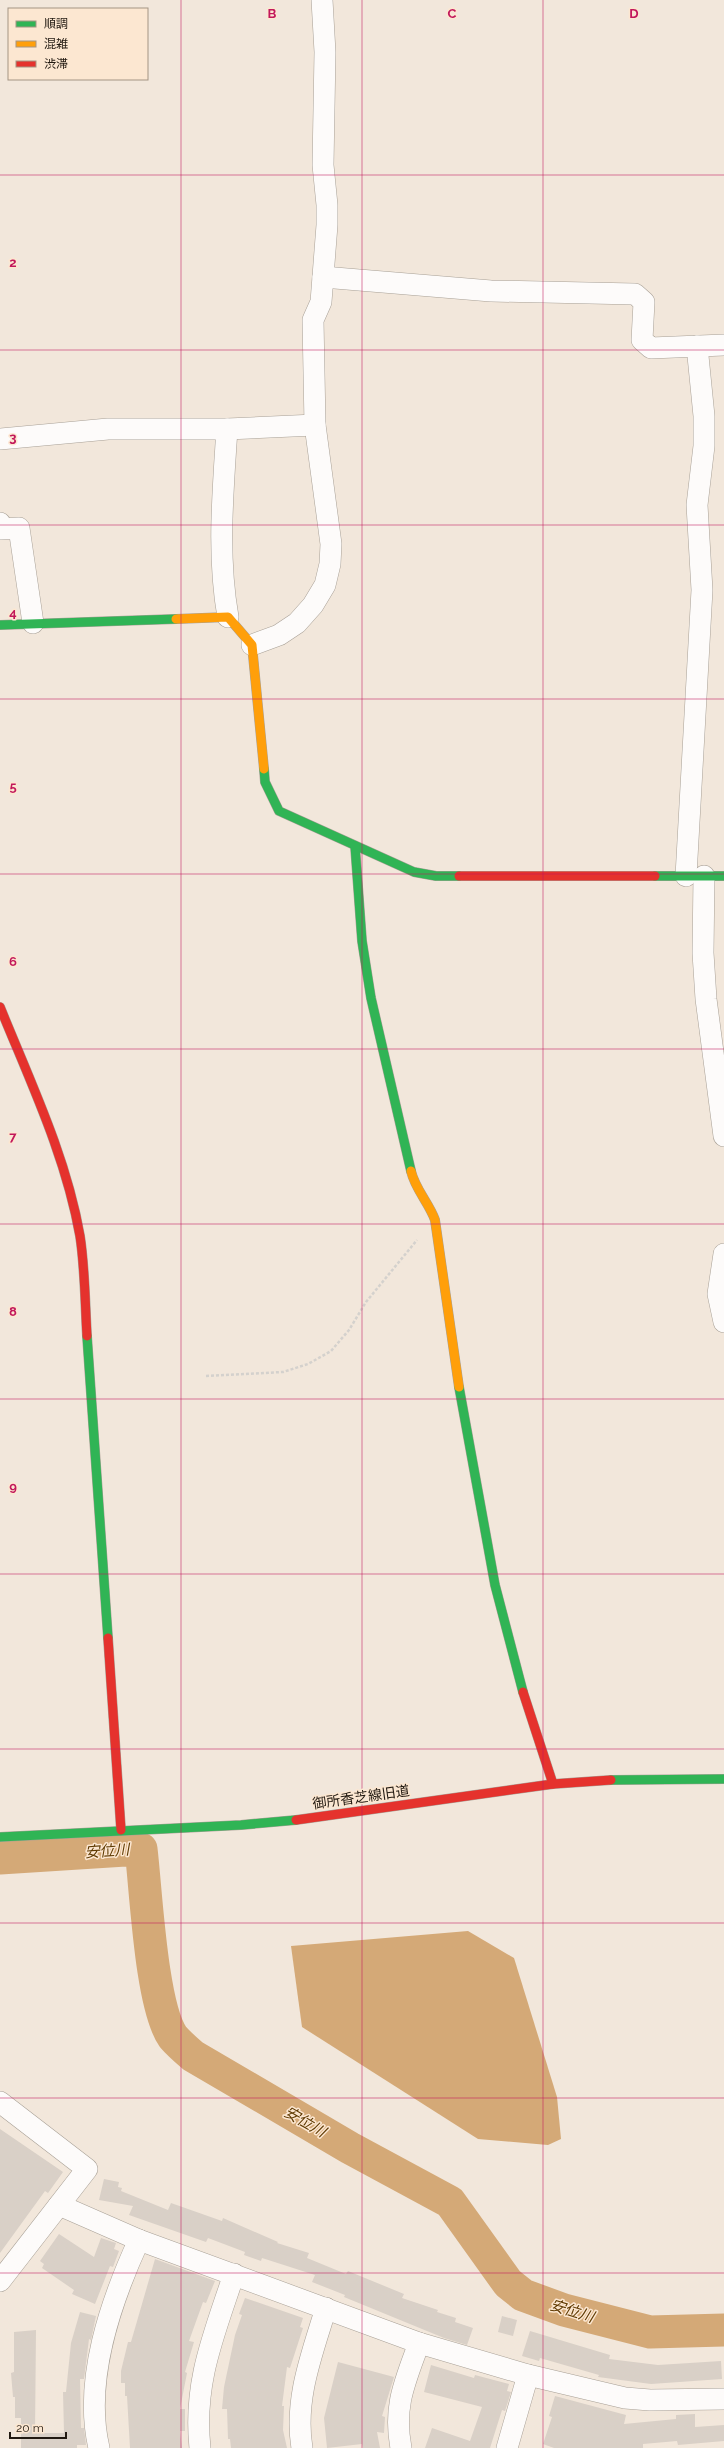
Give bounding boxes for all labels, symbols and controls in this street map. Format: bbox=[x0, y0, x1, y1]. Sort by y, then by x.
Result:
text: B bbox=[268, 6, 277, 21]
text: C bbox=[448, 6, 457, 21]
text: D bbox=[629, 6, 639, 21]
legend bbox=[8, 8, 148, 80]
text: 順調 bbox=[44, 17, 68, 31]
text: 混雑 bbox=[44, 37, 68, 51]
text: 渋滞 bbox=[44, 57, 68, 71]
text: 2 bbox=[9, 255, 17, 270]
text: 3 bbox=[9, 430, 17, 445]
text: 4 bbox=[9, 605, 17, 620]
text: 5 bbox=[9, 779, 17, 794]
text: 6 bbox=[9, 954, 17, 969]
text: 7 bbox=[9, 1129, 17, 1144]
text: 8 bbox=[9, 1304, 17, 1319]
text: 9 bbox=[9, 1479, 17, 1494]
street label: 御所香芝線旧道 bbox=[311, 1782, 411, 1812]
water label: 安位川 bbox=[84, 1840, 132, 1862]
water label: 安位川 bbox=[281, 2103, 331, 2142]
water label: 安位川 bbox=[548, 2296, 598, 2327]
scale bar bbox=[10, 2414, 66, 2440]
text: 20 m bbox=[16, 2421, 44, 2435]

